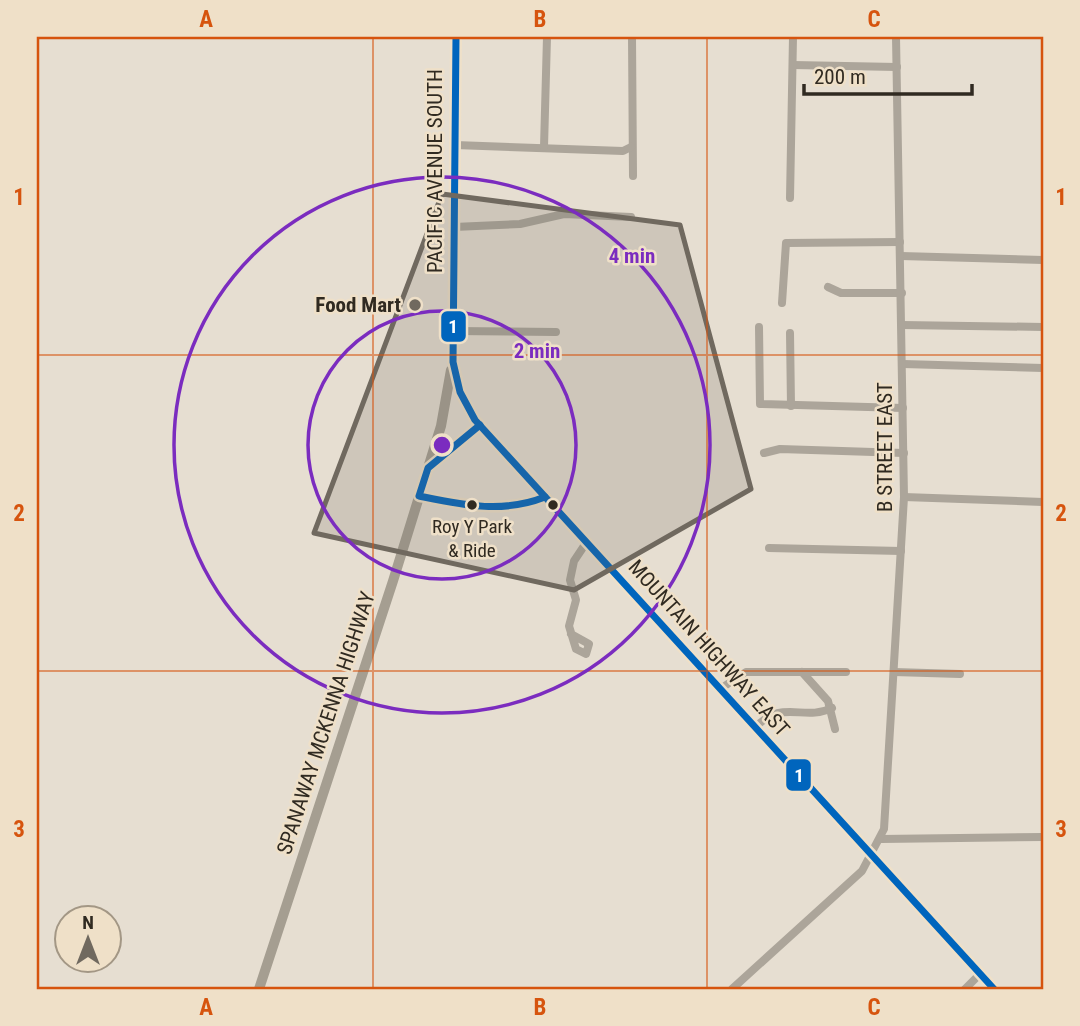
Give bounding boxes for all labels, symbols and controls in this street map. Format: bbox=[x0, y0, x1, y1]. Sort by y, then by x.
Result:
text: A bbox=[199, 6, 213, 33]
text: B bbox=[534, 6, 546, 33]
text: C bbox=[867, 6, 881, 33]
scale bar bbox=[804, 52, 972, 96]
text: 200 m bbox=[814, 65, 866, 89]
street label: PACIFIC AVENUE SOUTH bbox=[423, 69, 447, 273]
text: 1 bbox=[13, 184, 25, 211]
text: 1 bbox=[1055, 184, 1067, 211]
text: 4 min bbox=[609, 244, 655, 268]
place label: Food Mart bbox=[315, 293, 401, 317]
marker: Food Mart bbox=[407, 297, 423, 313]
line badge: 1 bbox=[440, 310, 467, 343]
text: 1 bbox=[448, 315, 458, 338]
text: 2 min bbox=[514, 339, 560, 363]
street label: B STREET EAST bbox=[873, 382, 897, 512]
centre of rings bbox=[430, 433, 454, 457]
marker: Roy Y Park & Ride bbox=[465, 498, 479, 512]
unlabelled marker bbox=[546, 498, 560, 512]
text: 2 bbox=[13, 500, 25, 527]
text: 2 bbox=[1055, 500, 1067, 527]
place label: Roy Y Park & Ride bbox=[432, 515, 512, 562]
street label: MOUNTAIN HIGHWAY EAST bbox=[623, 555, 795, 741]
street label: SPANAWAY MCKENNA HIGHWAY bbox=[272, 589, 380, 857]
line badge: 1 bbox=[785, 758, 812, 792]
text: 1 bbox=[794, 764, 804, 787]
text: 3 bbox=[13, 816, 25, 843]
text: 3 bbox=[1055, 816, 1067, 843]
north arrow bbox=[52, 904, 122, 974]
text: N bbox=[82, 911, 94, 934]
text: A bbox=[199, 994, 213, 1021]
text: B bbox=[534, 994, 546, 1021]
text: C bbox=[867, 994, 881, 1021]

